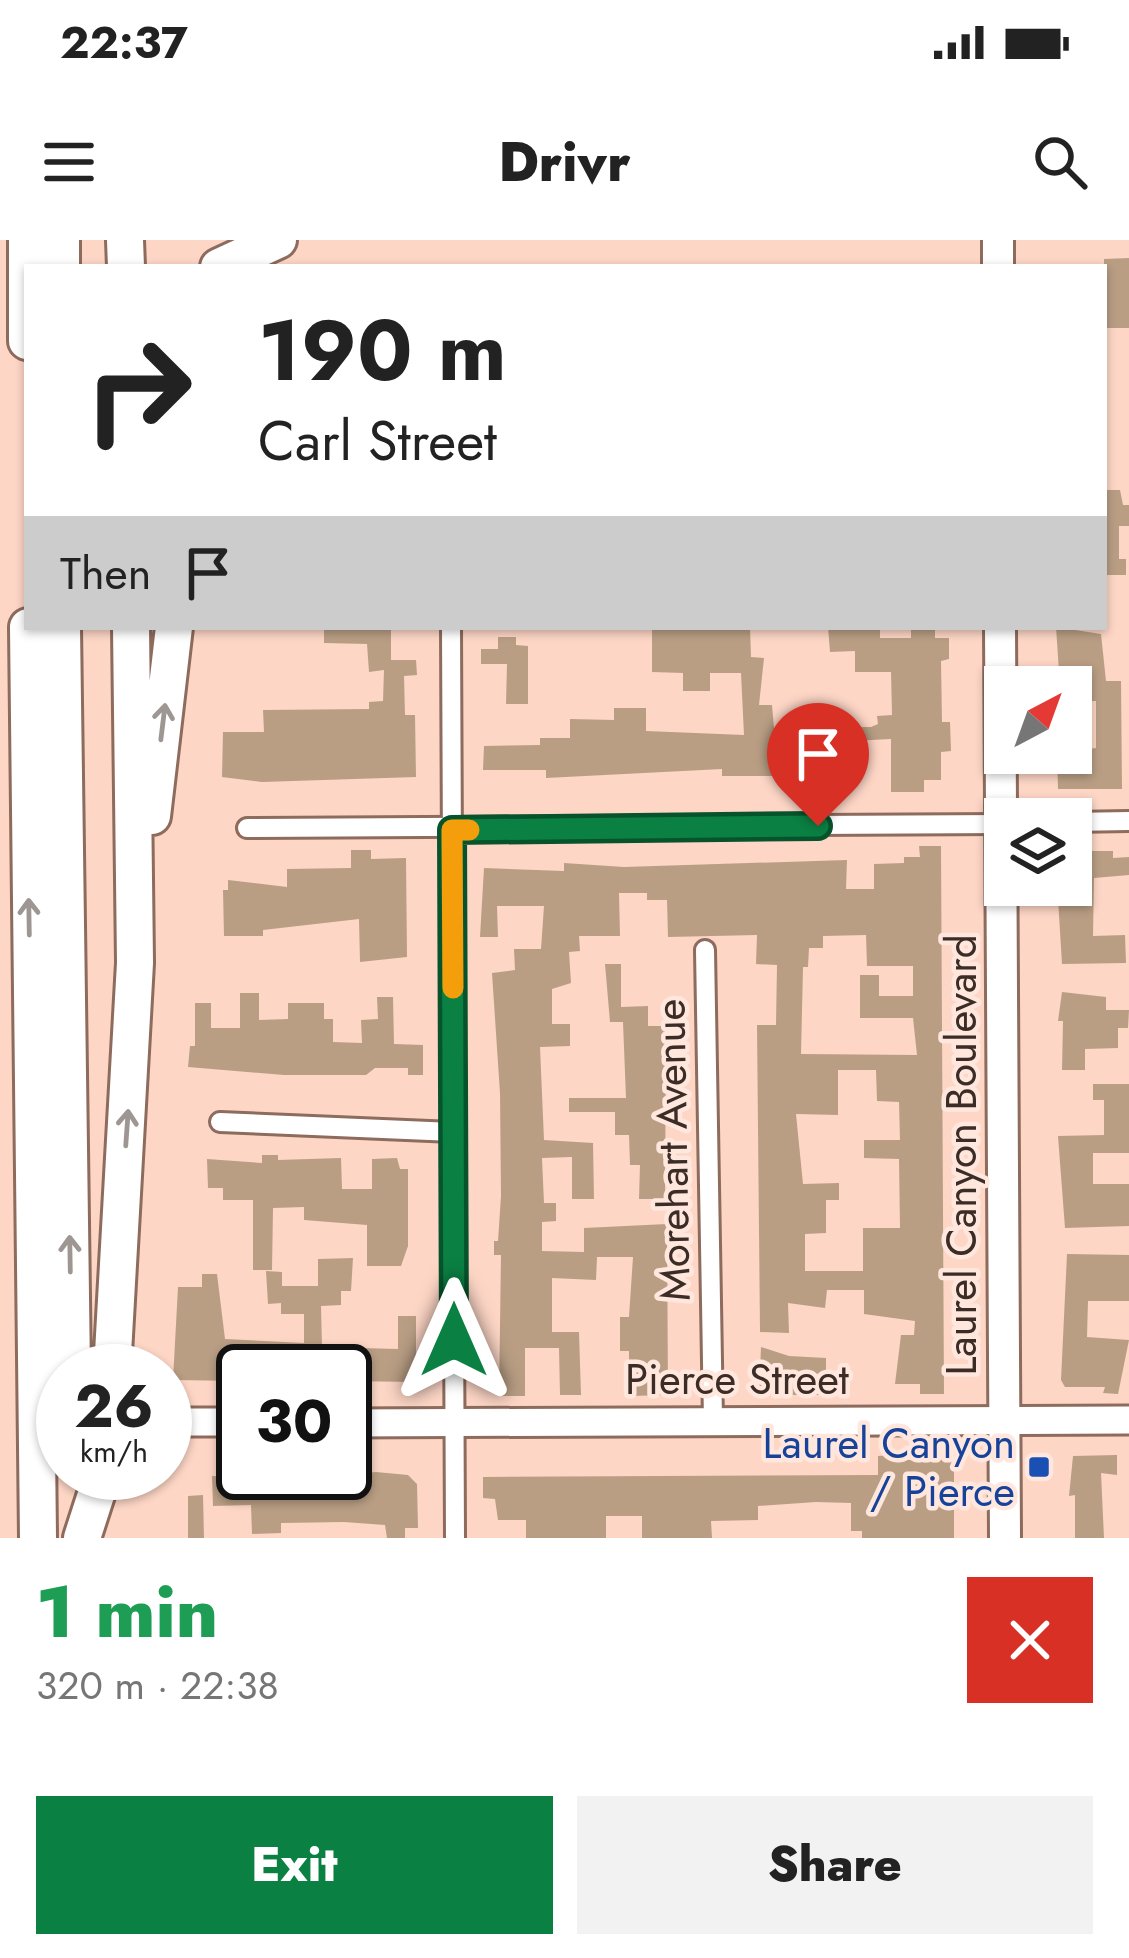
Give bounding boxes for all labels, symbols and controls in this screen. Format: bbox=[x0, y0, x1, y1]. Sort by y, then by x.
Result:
text: 22:37 bbox=[60, 10, 188, 75]
text: Drivr bbox=[498, 123, 631, 201]
icon: menu bbox=[36, 129, 102, 195]
icon: search bbox=[1027, 129, 1093, 195]
text: 190 m bbox=[258, 290, 507, 412]
icon: right bbox=[60, 312, 216, 468]
text: Carl Street bbox=[258, 402, 497, 480]
icon: arrive bbox=[175, 540, 241, 606]
text: Then bbox=[60, 541, 151, 606]
north arrow bbox=[984, 666, 1092, 774]
map controls bbox=[984, 666, 1092, 906]
one-way arrow bbox=[153, 703, 175, 742]
pin bbox=[767, 703, 869, 826]
icon: arrive bbox=[785, 721, 851, 787]
button: layers bbox=[984, 798, 1092, 906]
one-way arrow bbox=[18, 898, 41, 937]
street label: Laurel Canyon Boulevard bbox=[931, 934, 992, 1376]
street label: Morehart Avenue bbox=[639, 998, 706, 1302]
one-way arrow bbox=[116, 1110, 139, 1149]
one-way arrow bbox=[58, 1235, 81, 1274]
position arrow bbox=[391, 1277, 517, 1403]
speed limit sign: 30 bbox=[216, 1344, 372, 1500]
street label: Pierce Street bbox=[625, 1349, 849, 1410]
text: 26 bbox=[74, 1363, 154, 1450]
place label: Laurel Canyon / Pierce bbox=[763, 1413, 1015, 1522]
text: km/h bbox=[80, 1430, 148, 1473]
marker: Laurel Canyon / Pierce bbox=[1026, 1454, 1052, 1480]
text: 1 min bbox=[36, 1560, 218, 1664]
button: close bbox=[967, 1577, 1093, 1703]
text: 320 m · 22:38 bbox=[36, 1657, 279, 1714]
button: Exit bbox=[36, 1796, 553, 1934]
button: Share bbox=[577, 1796, 1093, 1934]

